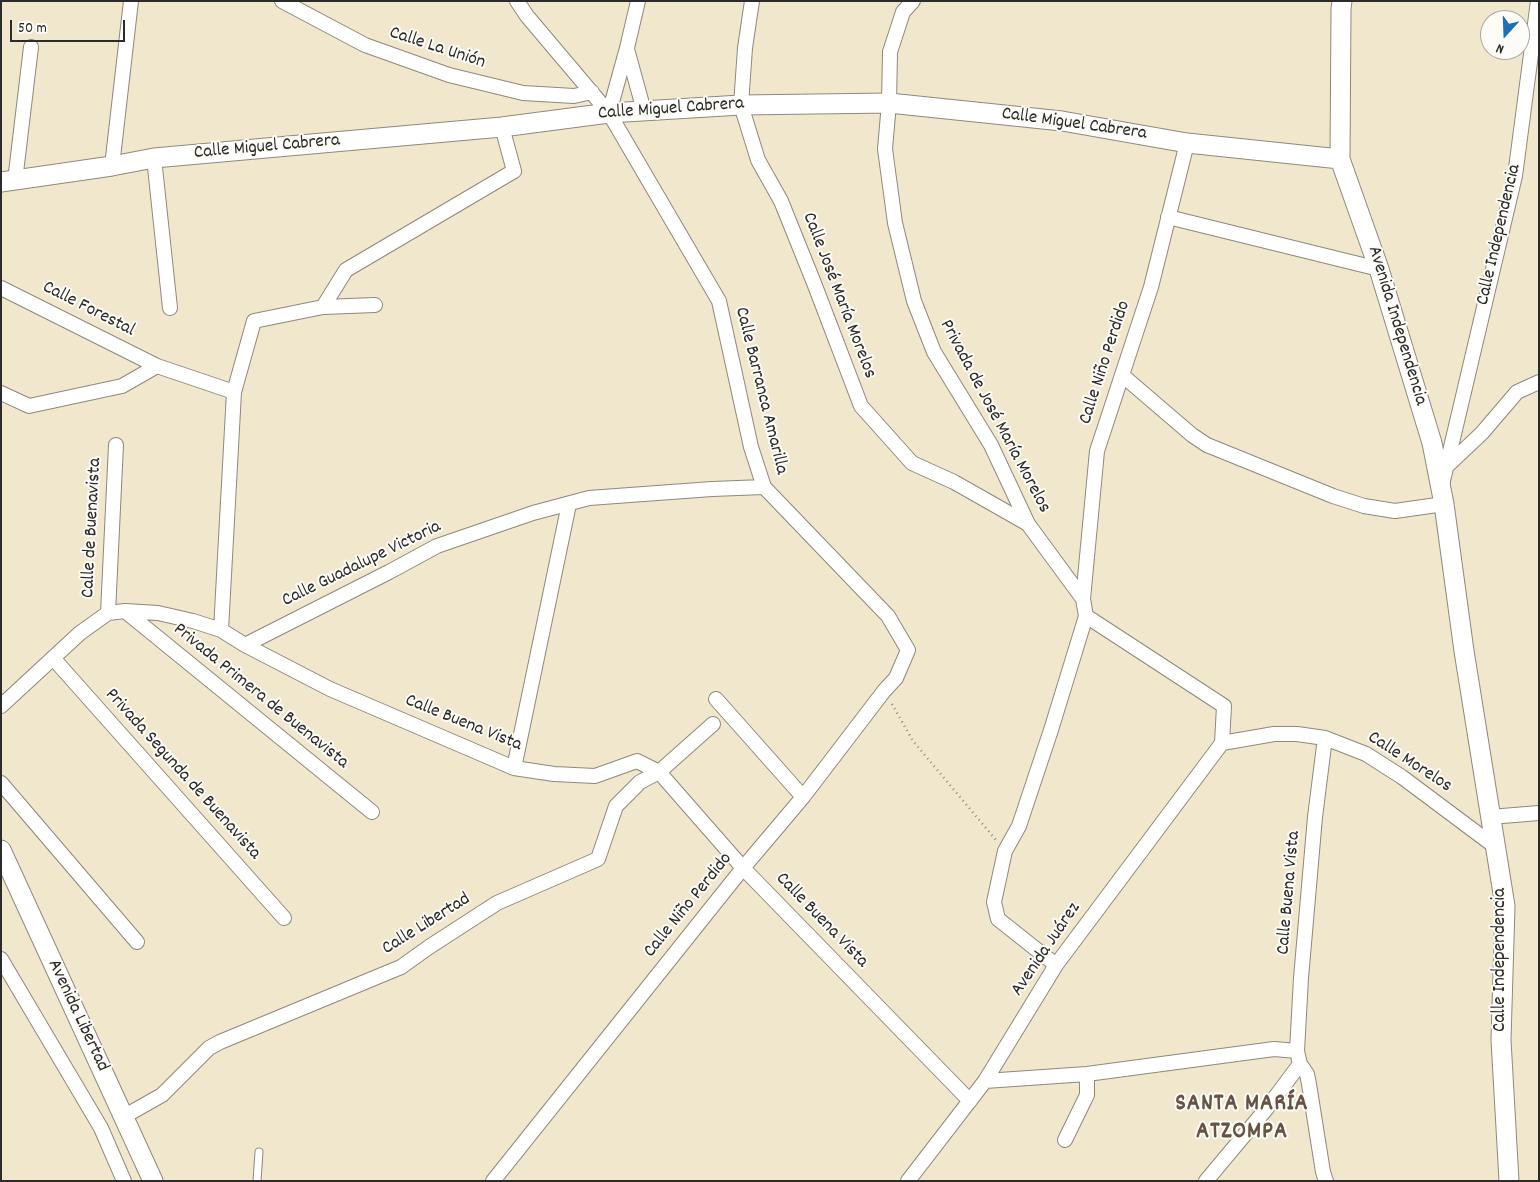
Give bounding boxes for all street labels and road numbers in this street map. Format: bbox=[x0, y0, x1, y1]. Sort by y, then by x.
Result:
street label: Calle La Unión bbox=[386, 23, 488, 75]
street label: Calle Miguel Cabrera bbox=[597, 94, 745, 126]
street label: Calle Miguel Cabrera bbox=[1000, 104, 1148, 146]
street label: Calle Miguel Cabrera bbox=[193, 130, 341, 166]
street label: Calle Independencia bbox=[1473, 162, 1527, 308]
street label: Calle José María Morelos bbox=[796, 210, 880, 382]
street label: Avenida Independencia bbox=[1361, 244, 1431, 408]
street label: Calle Forestal bbox=[38, 277, 138, 343]
street label: Calle Niño Perdido bbox=[1075, 298, 1137, 428]
street label: Calle Barranca Amarilla bbox=[728, 305, 792, 477]
street label: Privada de José María Morelos bbox=[933, 317, 1055, 517]
street label: Calle de Buenavista bbox=[78, 457, 108, 599]
street label: Calle Guadalupe Victoria bbox=[279, 517, 445, 613]
street label: Privada Primera de Buenavista bbox=[168, 619, 352, 775]
street label: Privada Segunda de Buenavista bbox=[99, 685, 265, 865]
street label: Calle Buena Vista bbox=[401, 690, 525, 758]
street label: Calle Morelos bbox=[1363, 727, 1455, 799]
street label: Calle Buena Vista bbox=[1273, 830, 1307, 956]
street label: Calle Niño Perdido bbox=[640, 849, 738, 963]
street label: Calle Buena Vista bbox=[770, 868, 872, 974]
street label: Calle Independencia bbox=[1490, 888, 1512, 1032]
street label: Calle Libertad bbox=[379, 889, 475, 961]
street label: Avenida Juárez bbox=[1007, 899, 1087, 1001]
street label: Avenida Libertad bbox=[41, 956, 113, 1076]

